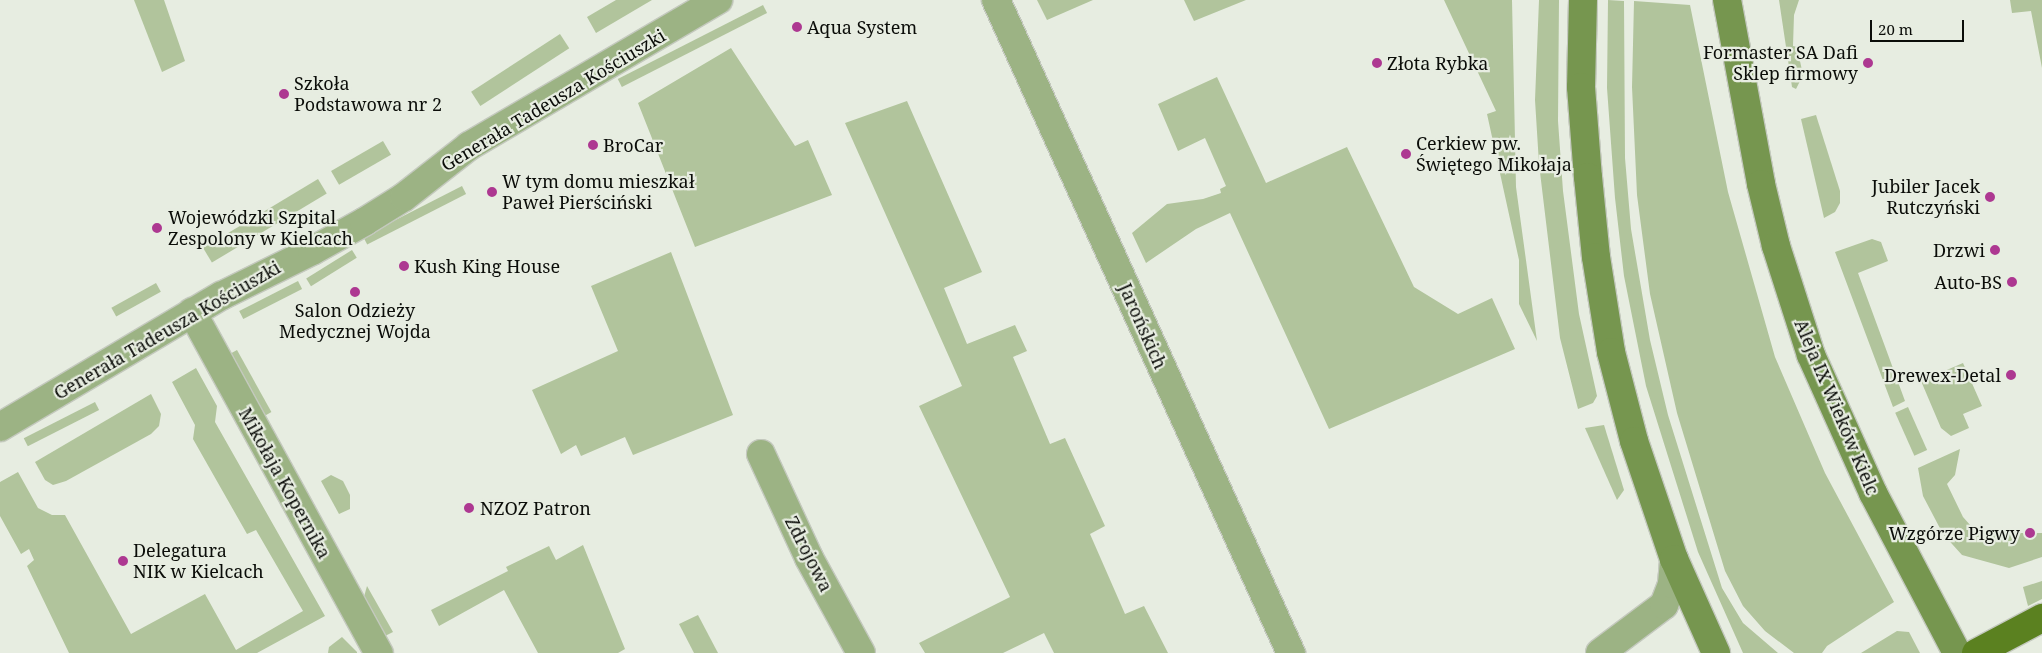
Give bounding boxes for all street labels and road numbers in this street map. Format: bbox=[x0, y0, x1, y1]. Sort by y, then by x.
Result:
street label: Generała Tadeusza Kościuszki bbox=[437, 24, 669, 176]
street label: Generała Tadeusza Kościuszki bbox=[50, 256, 284, 404]
street label: Jarońskich bbox=[1114, 280, 1172, 372]
street label: Aleja IX Wieków Kielc bbox=[1790, 316, 1884, 498]
street label: Mikołaja Kopernika bbox=[235, 404, 335, 562]
street label: Zdrojowa bbox=[781, 513, 837, 595]

